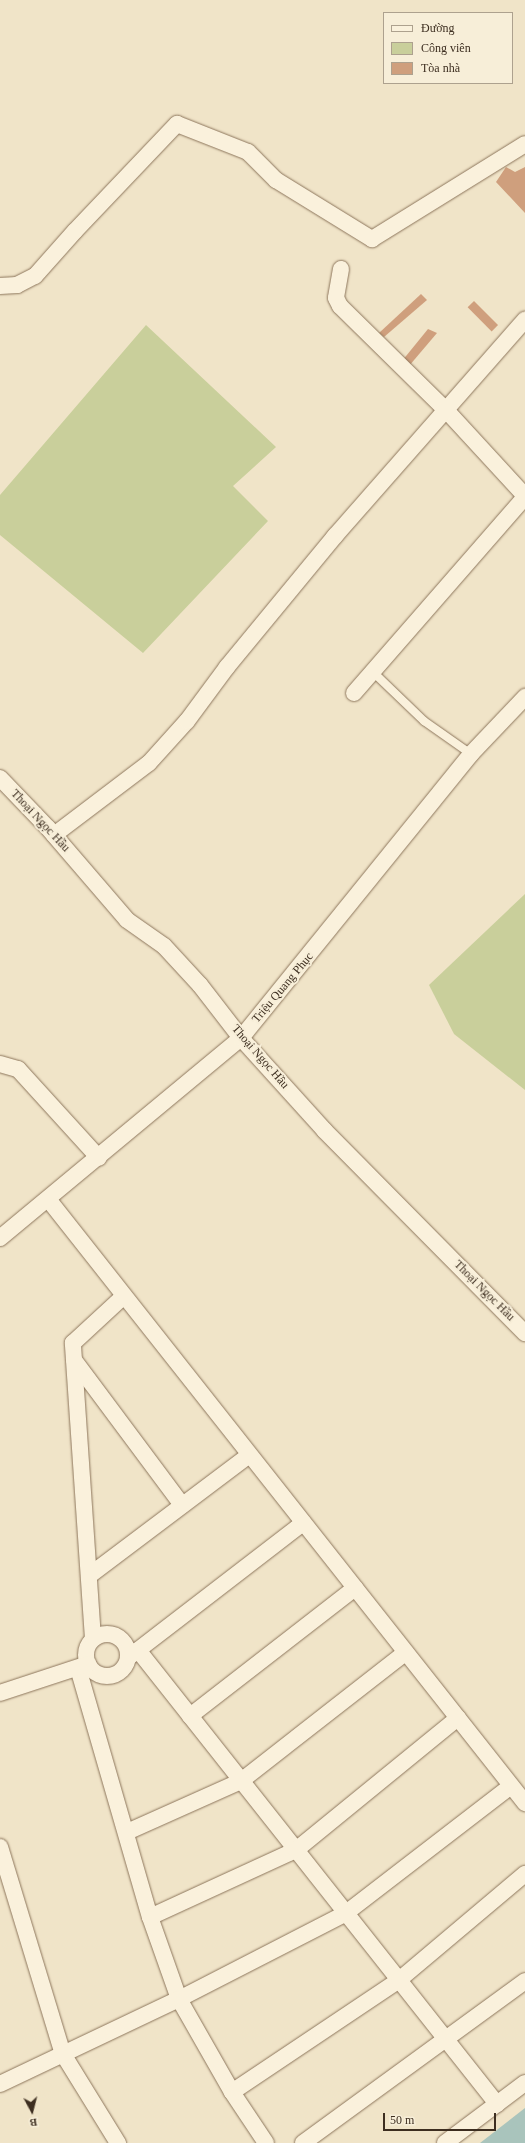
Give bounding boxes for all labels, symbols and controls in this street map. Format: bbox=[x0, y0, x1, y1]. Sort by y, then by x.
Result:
legend bbox=[383, 12, 513, 84]
text: Đường bbox=[421, 21, 455, 35]
text: Công viên bbox=[421, 41, 471, 55]
text: Tòa nhà bbox=[421, 61, 460, 75]
street label: Thoại Ngọc Hầu bbox=[7, 787, 73, 855]
street label: Triệu Quang Phục bbox=[249, 950, 317, 1026]
street label: Thoại Ngọc Hầu bbox=[228, 1022, 292, 1092]
street label: Thoại Ngọc Hầu bbox=[451, 1258, 517, 1324]
north arrow bbox=[12, 2091, 52, 2131]
scale bar bbox=[385, 2105, 498, 2131]
text: 50 m bbox=[390, 2113, 414, 2127]
text: B bbox=[29, 2117, 38, 2129]

